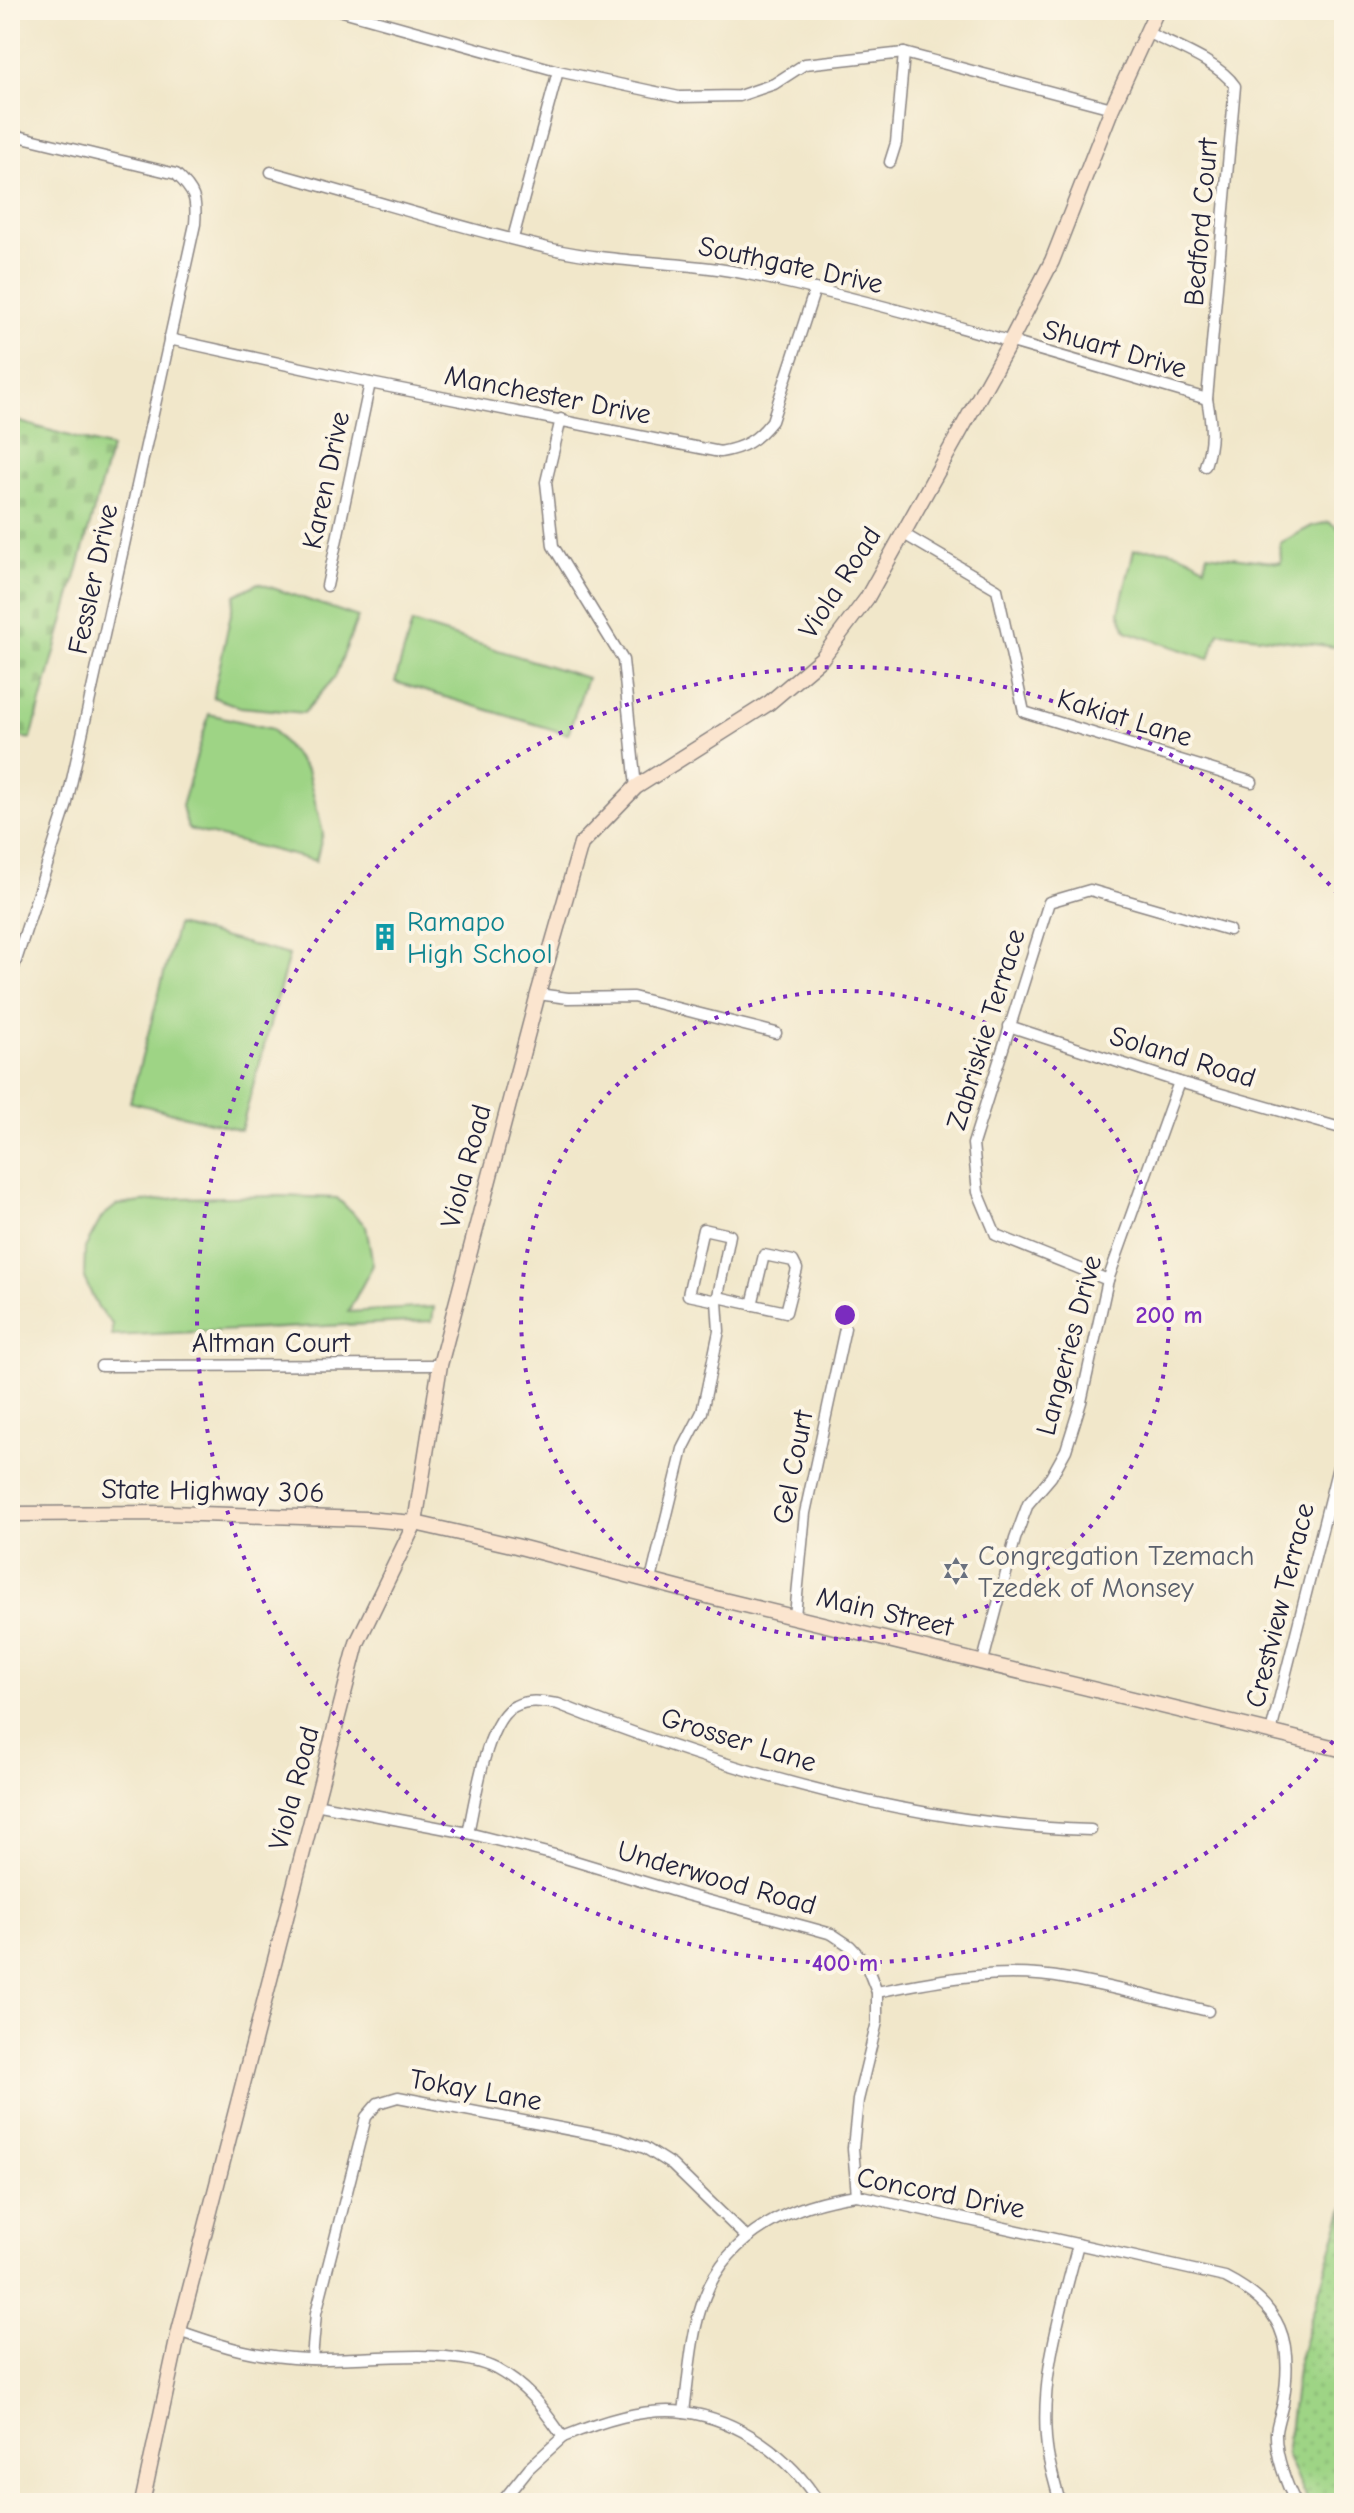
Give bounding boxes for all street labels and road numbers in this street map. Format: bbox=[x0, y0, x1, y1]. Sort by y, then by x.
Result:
street label: Bedford Court bbox=[1178, 136, 1224, 307]
street label: Southgate Drive bbox=[696, 230, 886, 300]
street label: Shuart Drive bbox=[1039, 313, 1190, 385]
street label: Manchester Drive bbox=[442, 359, 654, 431]
street label: Karen Drive bbox=[296, 408, 356, 552]
street label: Fessler Drive bbox=[61, 501, 125, 657]
street label: Viola Road bbox=[792, 521, 888, 644]
street label: Kakiat Lane bbox=[1053, 682, 1196, 754]
street label: Zabriskie Terrace bbox=[940, 925, 1032, 1134]
street label: Soland Road bbox=[1106, 1020, 1260, 1094]
street label: Viola Road bbox=[434, 1101, 498, 1232]
street label: Langeries Drive bbox=[1030, 1252, 1108, 1439]
street label: Altman Court bbox=[192, 1327, 351, 1359]
street label: Gel Court bbox=[766, 1407, 820, 1527]
street label: State Highway 306 bbox=[101, 1473, 325, 1509]
street label: Crestview Terrace bbox=[1239, 1500, 1321, 1711]
street label: Main Street bbox=[813, 1581, 957, 1643]
street label: Grosser Lane bbox=[657, 1701, 820, 1779]
street label: Viola Road bbox=[262, 1723, 326, 1854]
street label: Underwood Road bbox=[614, 1834, 820, 1922]
street label: Tokay Lane bbox=[407, 2063, 544, 2117]
street label: Concord Drive bbox=[854, 2161, 1028, 2225]

